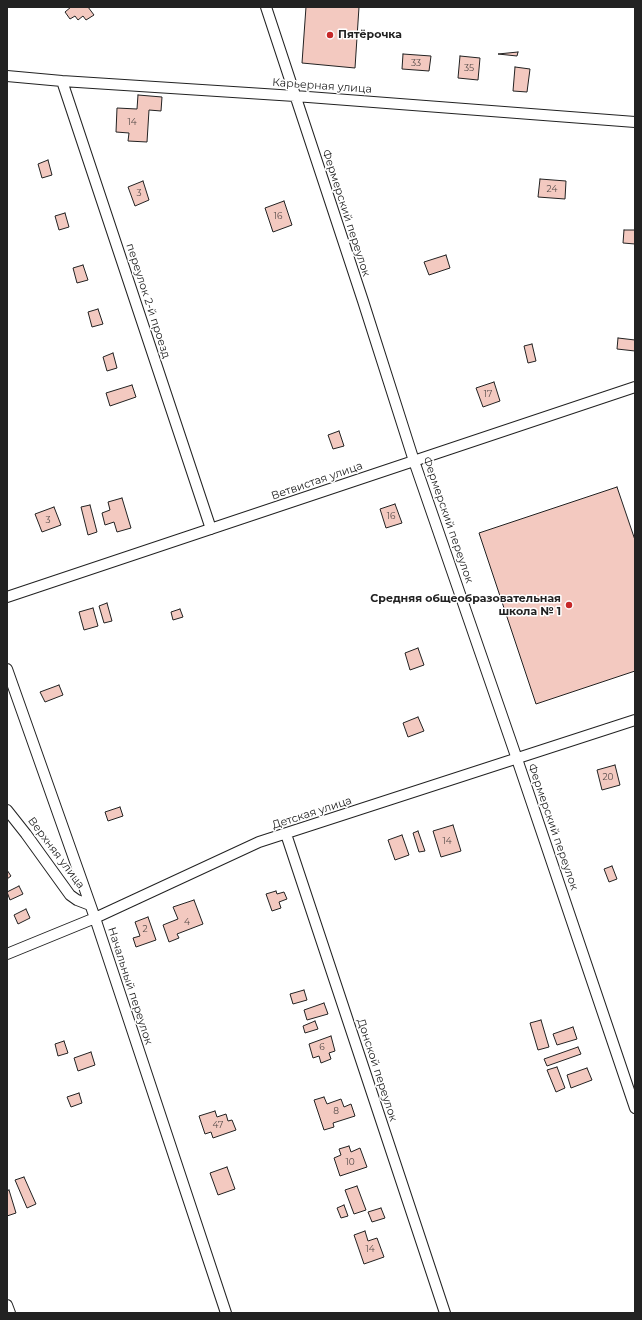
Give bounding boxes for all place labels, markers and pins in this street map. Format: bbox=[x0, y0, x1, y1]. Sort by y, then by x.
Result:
place label: Пятёрочка bbox=[338, 28, 402, 42]
marker: Пятёрочка bbox=[325, 30, 335, 40]
place label: Средняя общеобразовательная школа № 1 bbox=[370, 592, 561, 618]
marker: Средняя общеобразовательная школа № 1 bbox=[564, 600, 574, 610]

